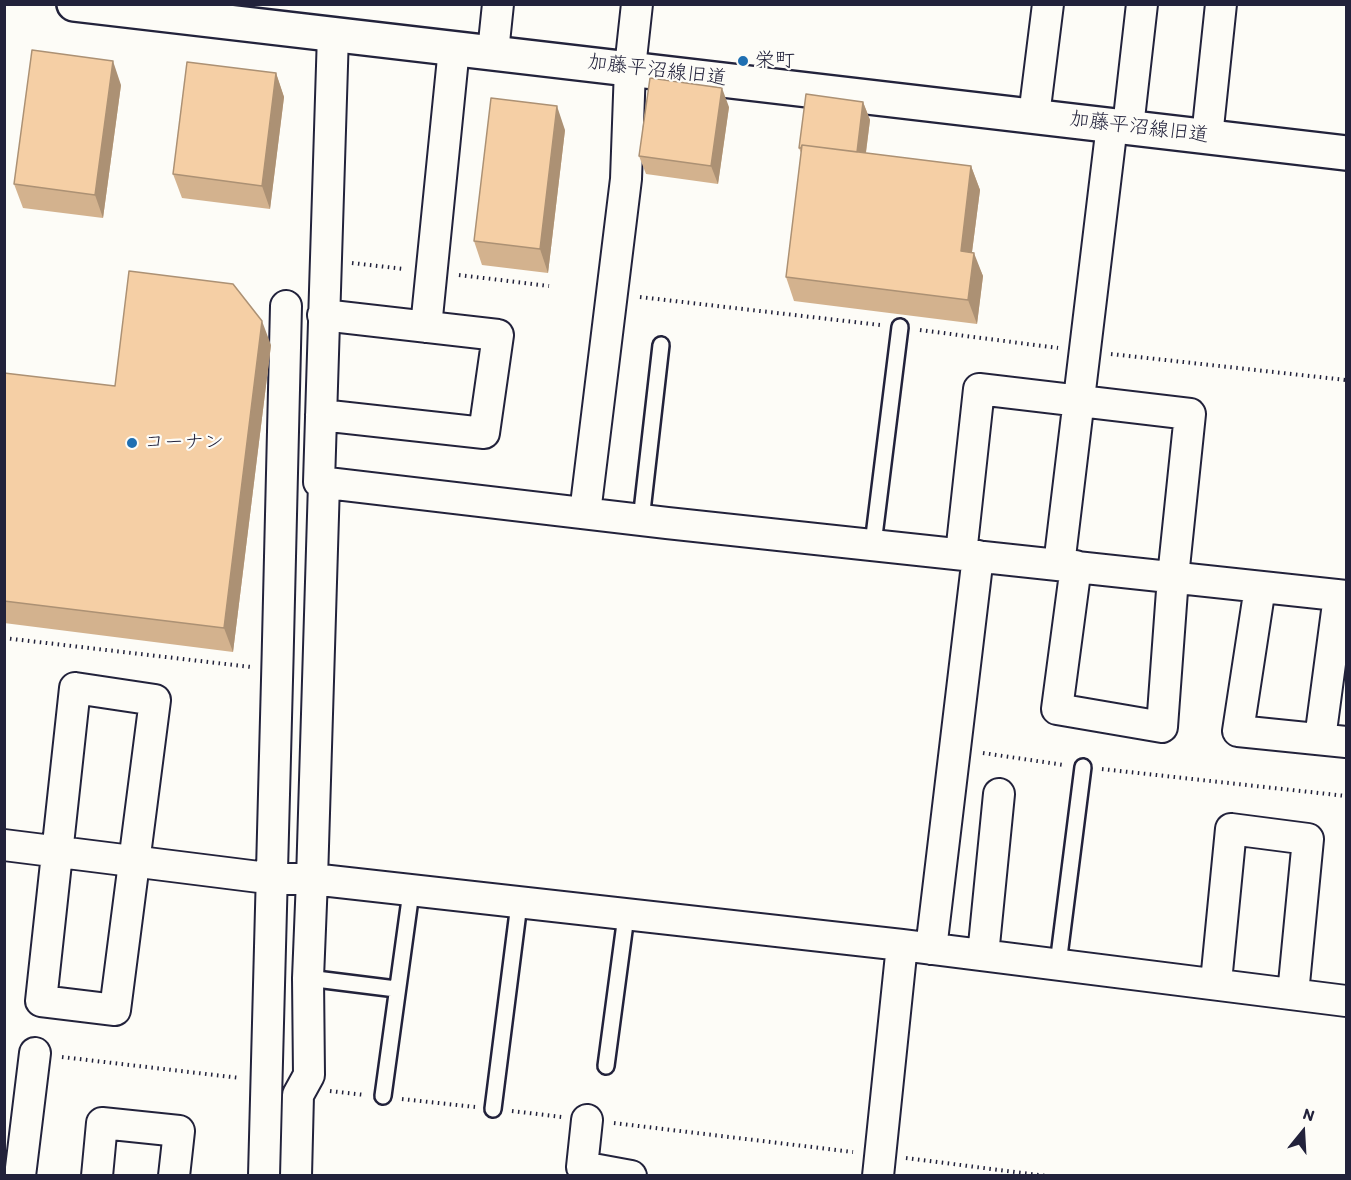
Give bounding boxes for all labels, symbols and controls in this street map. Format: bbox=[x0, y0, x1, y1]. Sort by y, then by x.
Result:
place label: 栄町 bbox=[755, 49, 795, 73]
street label: 加藤平沼線旧道 bbox=[586, 51, 728, 91]
marker: 栄町 bbox=[736, 54, 750, 68]
street label: 加藤平沼線旧道 bbox=[1068, 108, 1210, 148]
place label: コーナン bbox=[144, 431, 224, 455]
marker: コーナン bbox=[125, 436, 139, 450]
north arrow bbox=[1273, 1102, 1333, 1162]
text: N bbox=[1301, 1104, 1317, 1125]

